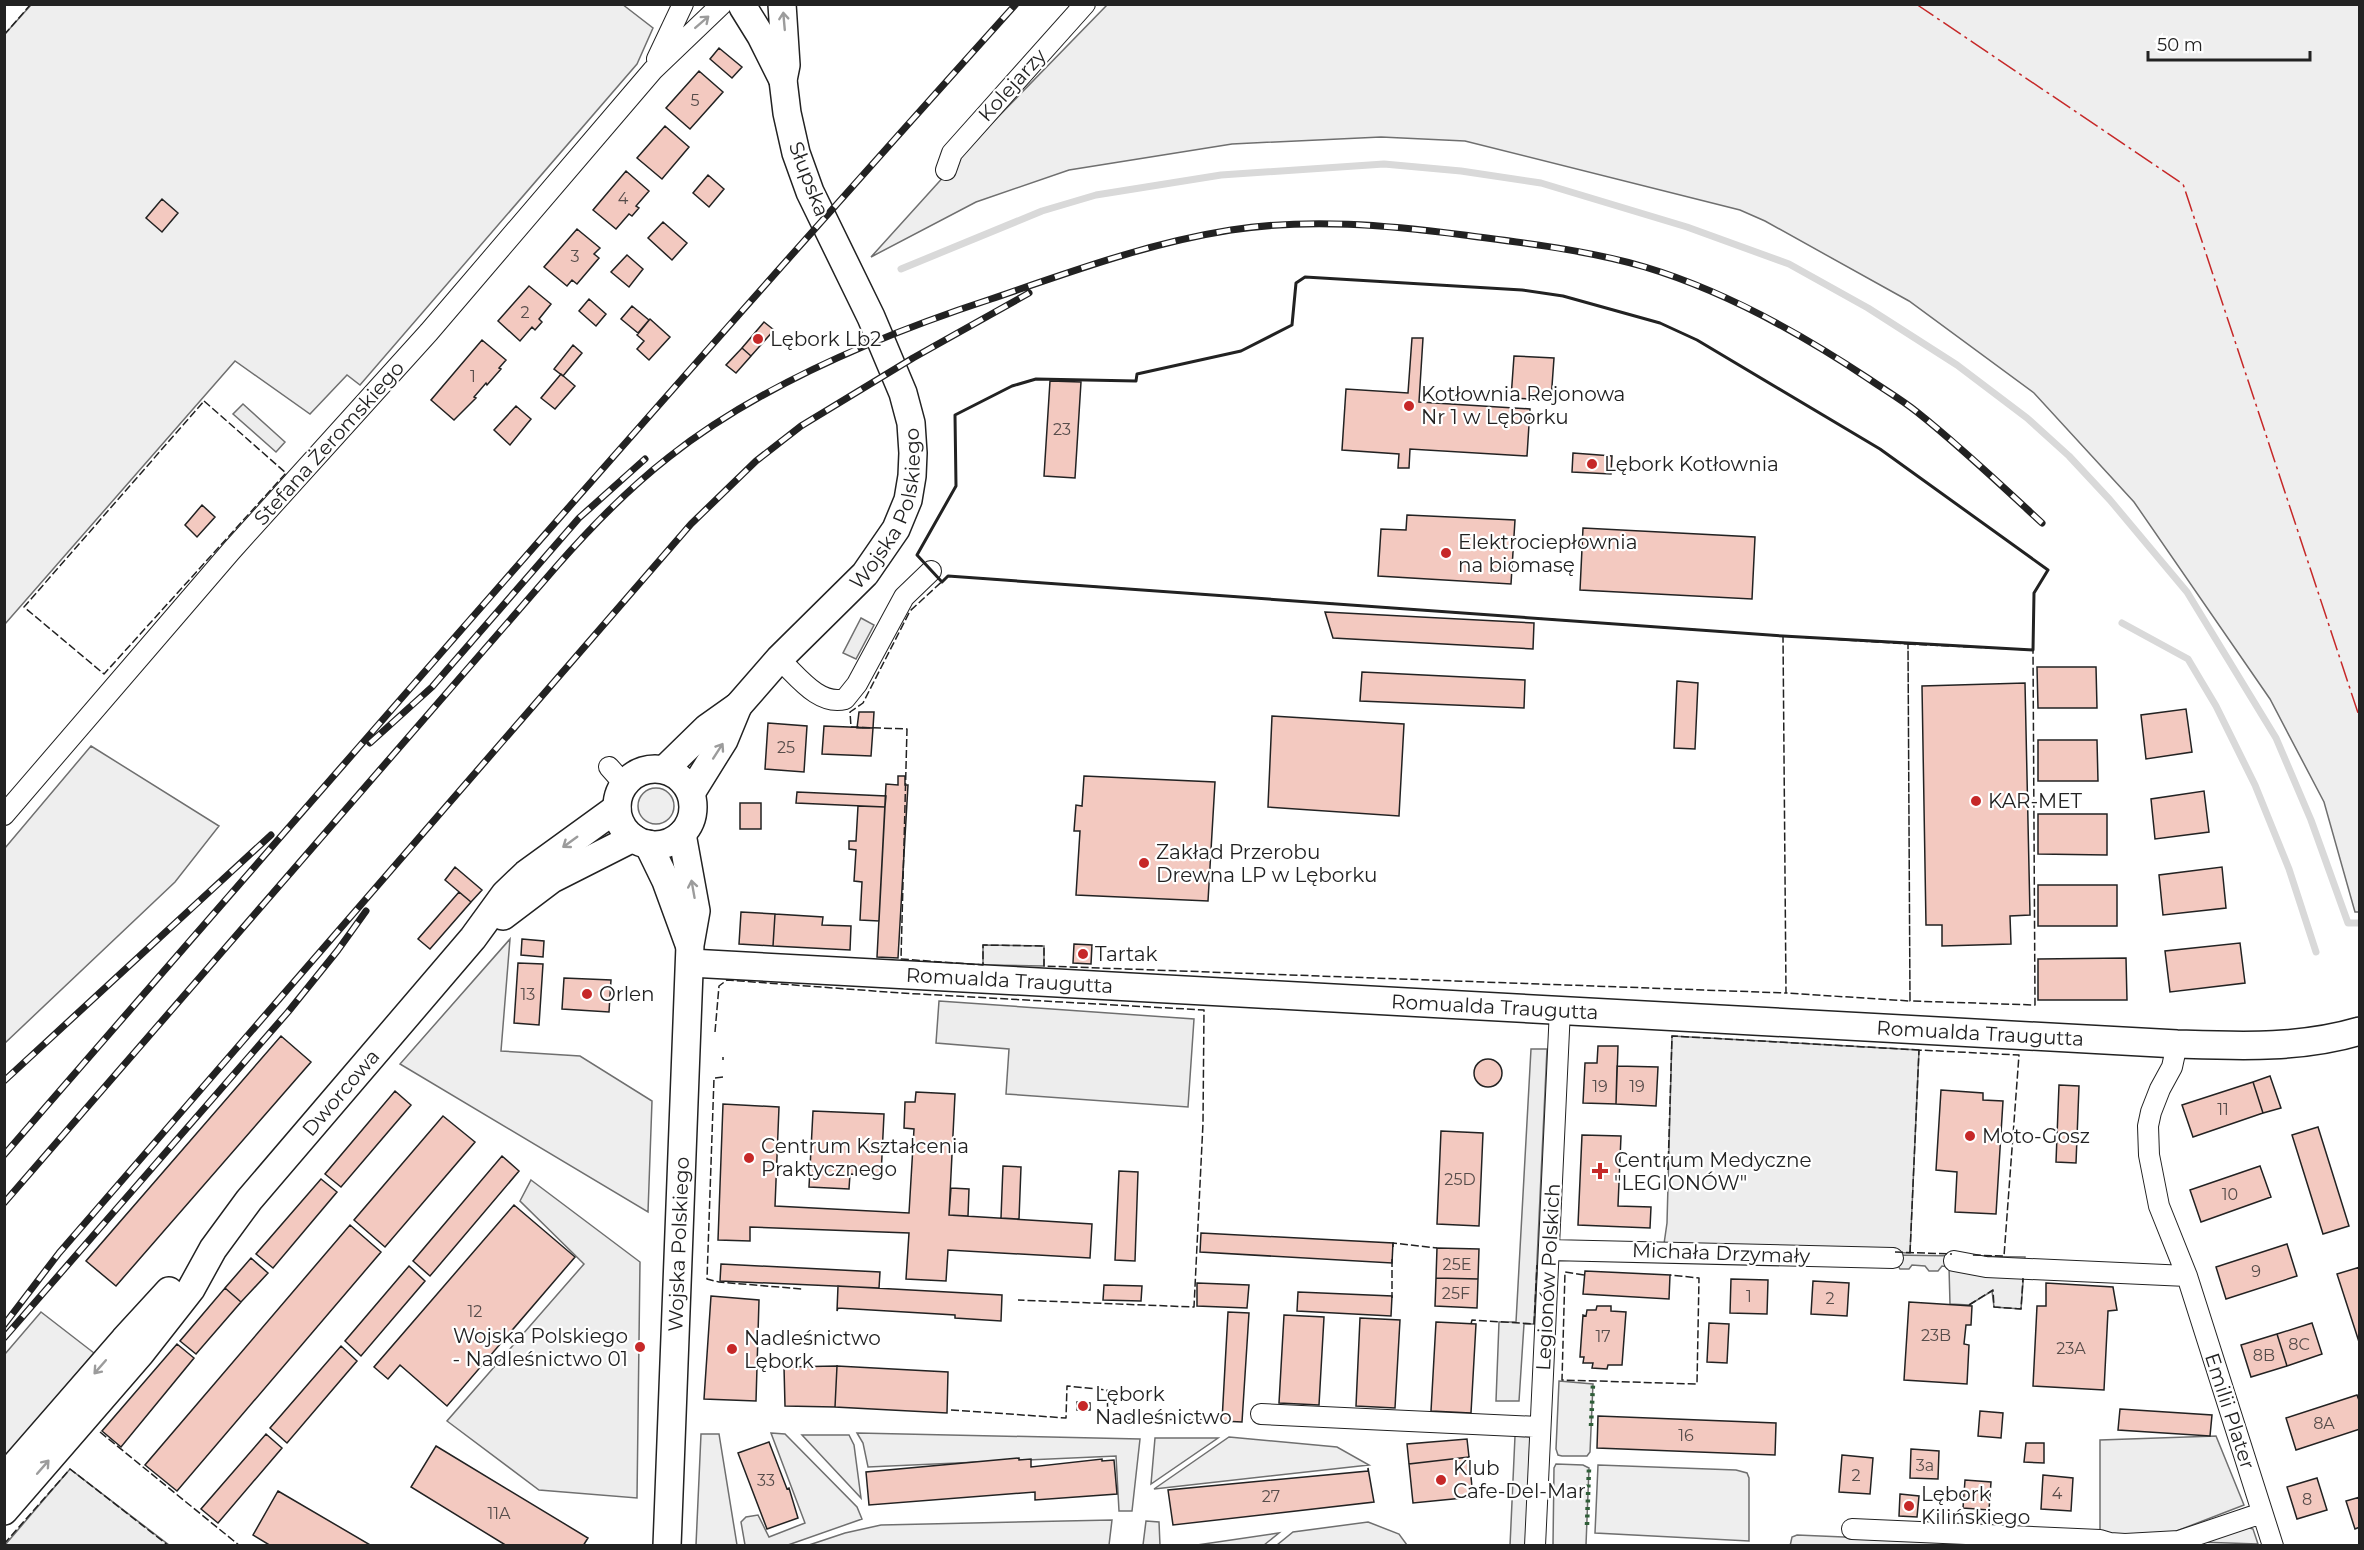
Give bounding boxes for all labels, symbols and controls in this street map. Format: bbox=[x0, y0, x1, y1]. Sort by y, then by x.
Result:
one-way arrow bbox=[778, 12, 789, 32]
one-way arrow bbox=[694, 15, 709, 29]
scale bar bbox=[2148, 24, 2310, 62]
text: 50 m bbox=[2157, 34, 2203, 56]
street label: Kolejarzy bbox=[973, 44, 1051, 126]
house number: 5 bbox=[690, 91, 700, 110]
street label: Słupska bbox=[784, 138, 834, 220]
house number: 4 bbox=[618, 189, 629, 208]
house number: 3 bbox=[570, 247, 580, 266]
house number: 2 bbox=[520, 303, 530, 322]
place label: Lębork Lb2 bbox=[770, 327, 881, 351]
marker: Lębork Lb2 bbox=[751, 332, 765, 346]
street label: Stefana Żeromskiego bbox=[249, 356, 409, 530]
house number: 1 bbox=[470, 367, 476, 386]
place label: Kotłownia Rejonowa Nr 1 w Lęborku bbox=[1421, 382, 1625, 429]
marker: Kotłownia Rejonowa Nr 1 w Lęborku bbox=[1402, 399, 1416, 413]
house number: 23 bbox=[1053, 420, 1071, 439]
street label: Wojska Polskiego bbox=[845, 427, 925, 594]
place label: Lębork Kotłownia bbox=[1604, 452, 1779, 476]
marker: Lębork Kotłownia bbox=[1585, 457, 1599, 471]
place label: Elektrociepłownia na biomasę bbox=[1458, 530, 1637, 577]
marker: Elektrociepłownia na biomasę bbox=[1439, 546, 1453, 560]
house number: 25 bbox=[777, 738, 795, 757]
one-way arrow bbox=[712, 743, 724, 760]
place label: KAR-MET bbox=[1988, 789, 2083, 813]
marker: KAR-MET bbox=[1969, 794, 1983, 808]
one-way arrow bbox=[562, 836, 578, 849]
place label: Zakład Przerobu Drewna LP w Lęborku bbox=[1156, 840, 1377, 887]
marker: Zakład Przerobu Drewna LP w Lęborku bbox=[1137, 856, 1151, 870]
one-way arrow bbox=[687, 880, 698, 899]
place label: Tartak bbox=[1095, 942, 1158, 966]
marker: Tartak bbox=[1076, 947, 1090, 961]
street label: Romualda Traugutta bbox=[905, 963, 1114, 998]
place label: Orlen bbox=[599, 982, 655, 1006]
house number: 13 bbox=[521, 985, 535, 1004]
marker: Orlen bbox=[580, 987, 594, 1001]
street label: Romualda Traugutta bbox=[1390, 989, 1599, 1024]
street label: Romualda Traugutta bbox=[1876, 1016, 2084, 1051]
street label: Dworcowa bbox=[297, 1044, 384, 1141]
house number: 19 bbox=[1592, 1077, 1608, 1096]
house number: 19 bbox=[1629, 1077, 1645, 1096]
house number: 11 bbox=[2217, 1100, 2229, 1119]
place label: Moto-Gosz bbox=[1982, 1124, 2090, 1148]
marker: Moto-Gosz bbox=[1963, 1129, 1977, 1143]
place label: Centrum Kształcenia Praktycznego bbox=[761, 1134, 969, 1181]
place label: Centrum Medyczne "LEGIONÓW" bbox=[1614, 1148, 1811, 1195]
marker: Centrum Kształcenia Praktycznego bbox=[742, 1151, 756, 1165]
street label: Wojska Polskiego bbox=[663, 1156, 694, 1332]
marker: Centrum Medyczne "LEGIONÓW" bbox=[1591, 1162, 1609, 1180]
house number: 25D bbox=[1444, 1170, 1476, 1189]
street label: Legionów Polskich bbox=[1531, 1183, 1565, 1371]
house number: 10 bbox=[2222, 1185, 2238, 1204]
street label: Michała Drzymały bbox=[1632, 1238, 1811, 1268]
house number: 25E bbox=[1443, 1255, 1471, 1274]
house number: 9 bbox=[2251, 1262, 2261, 1281]
house number: 25F bbox=[1442, 1284, 1470, 1303]
house number: 1 bbox=[1746, 1287, 1752, 1306]
house number: 2 bbox=[1825, 1289, 1835, 1308]
house number: 12 bbox=[468, 1302, 482, 1321]
place label: Wojska Polskiego - Nadleśnictwo 01 bbox=[453, 1324, 628, 1371]
place label: Nadleśnictwo Lębork bbox=[744, 1326, 881, 1373]
house number: 23B bbox=[1921, 1326, 1951, 1345]
house number: 17 bbox=[1595, 1327, 1611, 1346]
house number: 8C bbox=[2288, 1335, 2310, 1354]
house number: 23A bbox=[2056, 1339, 2086, 1358]
marker: Wojska Polskiego - Nadleśnictwo 01 bbox=[633, 1340, 647, 1354]
marker: Nadleśnictwo Lębork bbox=[725, 1342, 739, 1356]
house number: 8B bbox=[2253, 1346, 2275, 1365]
street label: Emilii Plater bbox=[2200, 1350, 2260, 1472]
one-way arrow bbox=[94, 1359, 107, 1375]
place label: Lębork Nadleśnictwo bbox=[1095, 1382, 1232, 1429]
marker: Lębork Nadleśnictwo bbox=[1076, 1399, 1090, 1413]
house number: 8A bbox=[2313, 1414, 2335, 1433]
house number: 16 bbox=[1678, 1426, 1694, 1445]
place label: Klub Cafe-Del-Mar bbox=[1453, 1456, 1586, 1503]
house number: 3a bbox=[1916, 1456, 1934, 1475]
one-way arrow bbox=[36, 1460, 50, 1475]
house number: 2 bbox=[1851, 1466, 1861, 1485]
house number: 33 bbox=[757, 1471, 775, 1490]
marker: Klub Cafe-Del-Mar bbox=[1434, 1473, 1448, 1487]
place label: Lębork Kilińskiego bbox=[1921, 1482, 2030, 1529]
house number: 4 bbox=[2052, 1484, 2063, 1503]
house number: 27 bbox=[1262, 1487, 1280, 1506]
house number: 8 bbox=[2302, 1490, 2312, 1509]
marker: Lębork Kilińskiego bbox=[1902, 1499, 1916, 1513]
house number: 11A bbox=[487, 1504, 511, 1523]

